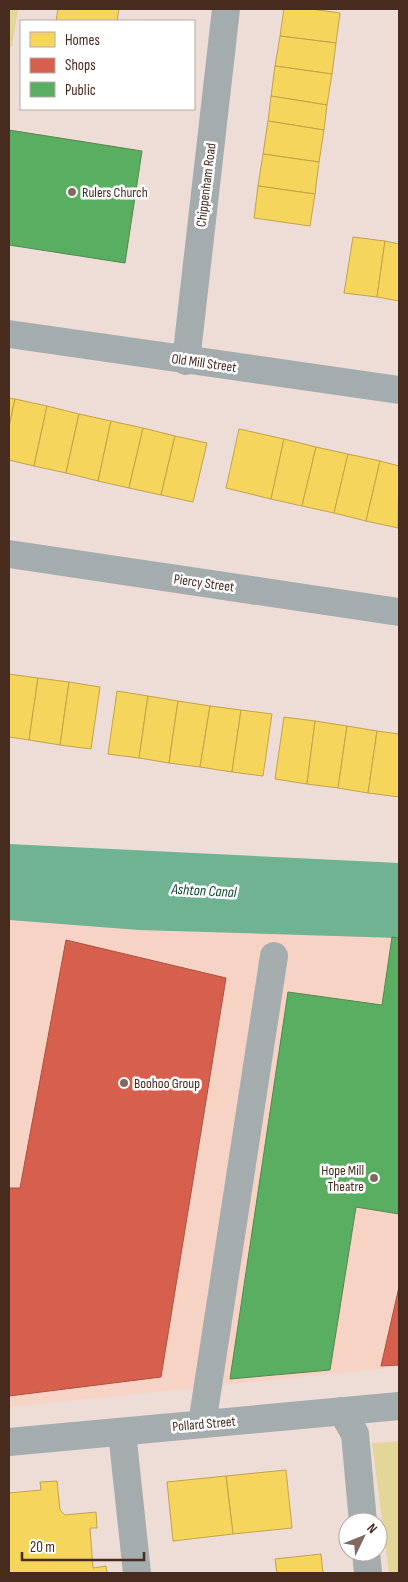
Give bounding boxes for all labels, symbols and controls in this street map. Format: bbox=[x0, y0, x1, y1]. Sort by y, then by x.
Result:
legend bbox=[20, 20, 195, 110]
text: Homes bbox=[65, 31, 100, 50]
text: Shops bbox=[65, 56, 96, 75]
text: Public bbox=[65, 81, 96, 100]
street label: Chippenham Road bbox=[192, 142, 220, 228]
place label: Rulers Church bbox=[82, 184, 148, 201]
marker: Rulers Church bbox=[66, 186, 78, 198]
street label: Old Mill Street bbox=[170, 350, 238, 376]
street label: Piercy Street bbox=[173, 570, 235, 596]
water label: Ashton Canal bbox=[170, 880, 238, 902]
place label: Boohoo Group bbox=[134, 1075, 200, 1092]
marker: Boohoo Group bbox=[118, 1077, 130, 1089]
place label: Hope Mill Theatre bbox=[321, 1162, 364, 1195]
marker: Hope Mill Theatre bbox=[368, 1172, 380, 1184]
street label: Pollard Street bbox=[172, 1413, 236, 1435]
north arrow bbox=[338, 1512, 388, 1562]
text: N bbox=[363, 1520, 381, 1537]
scale bar bbox=[22, 1530, 145, 1562]
text: 20 m bbox=[30, 1538, 55, 1557]

